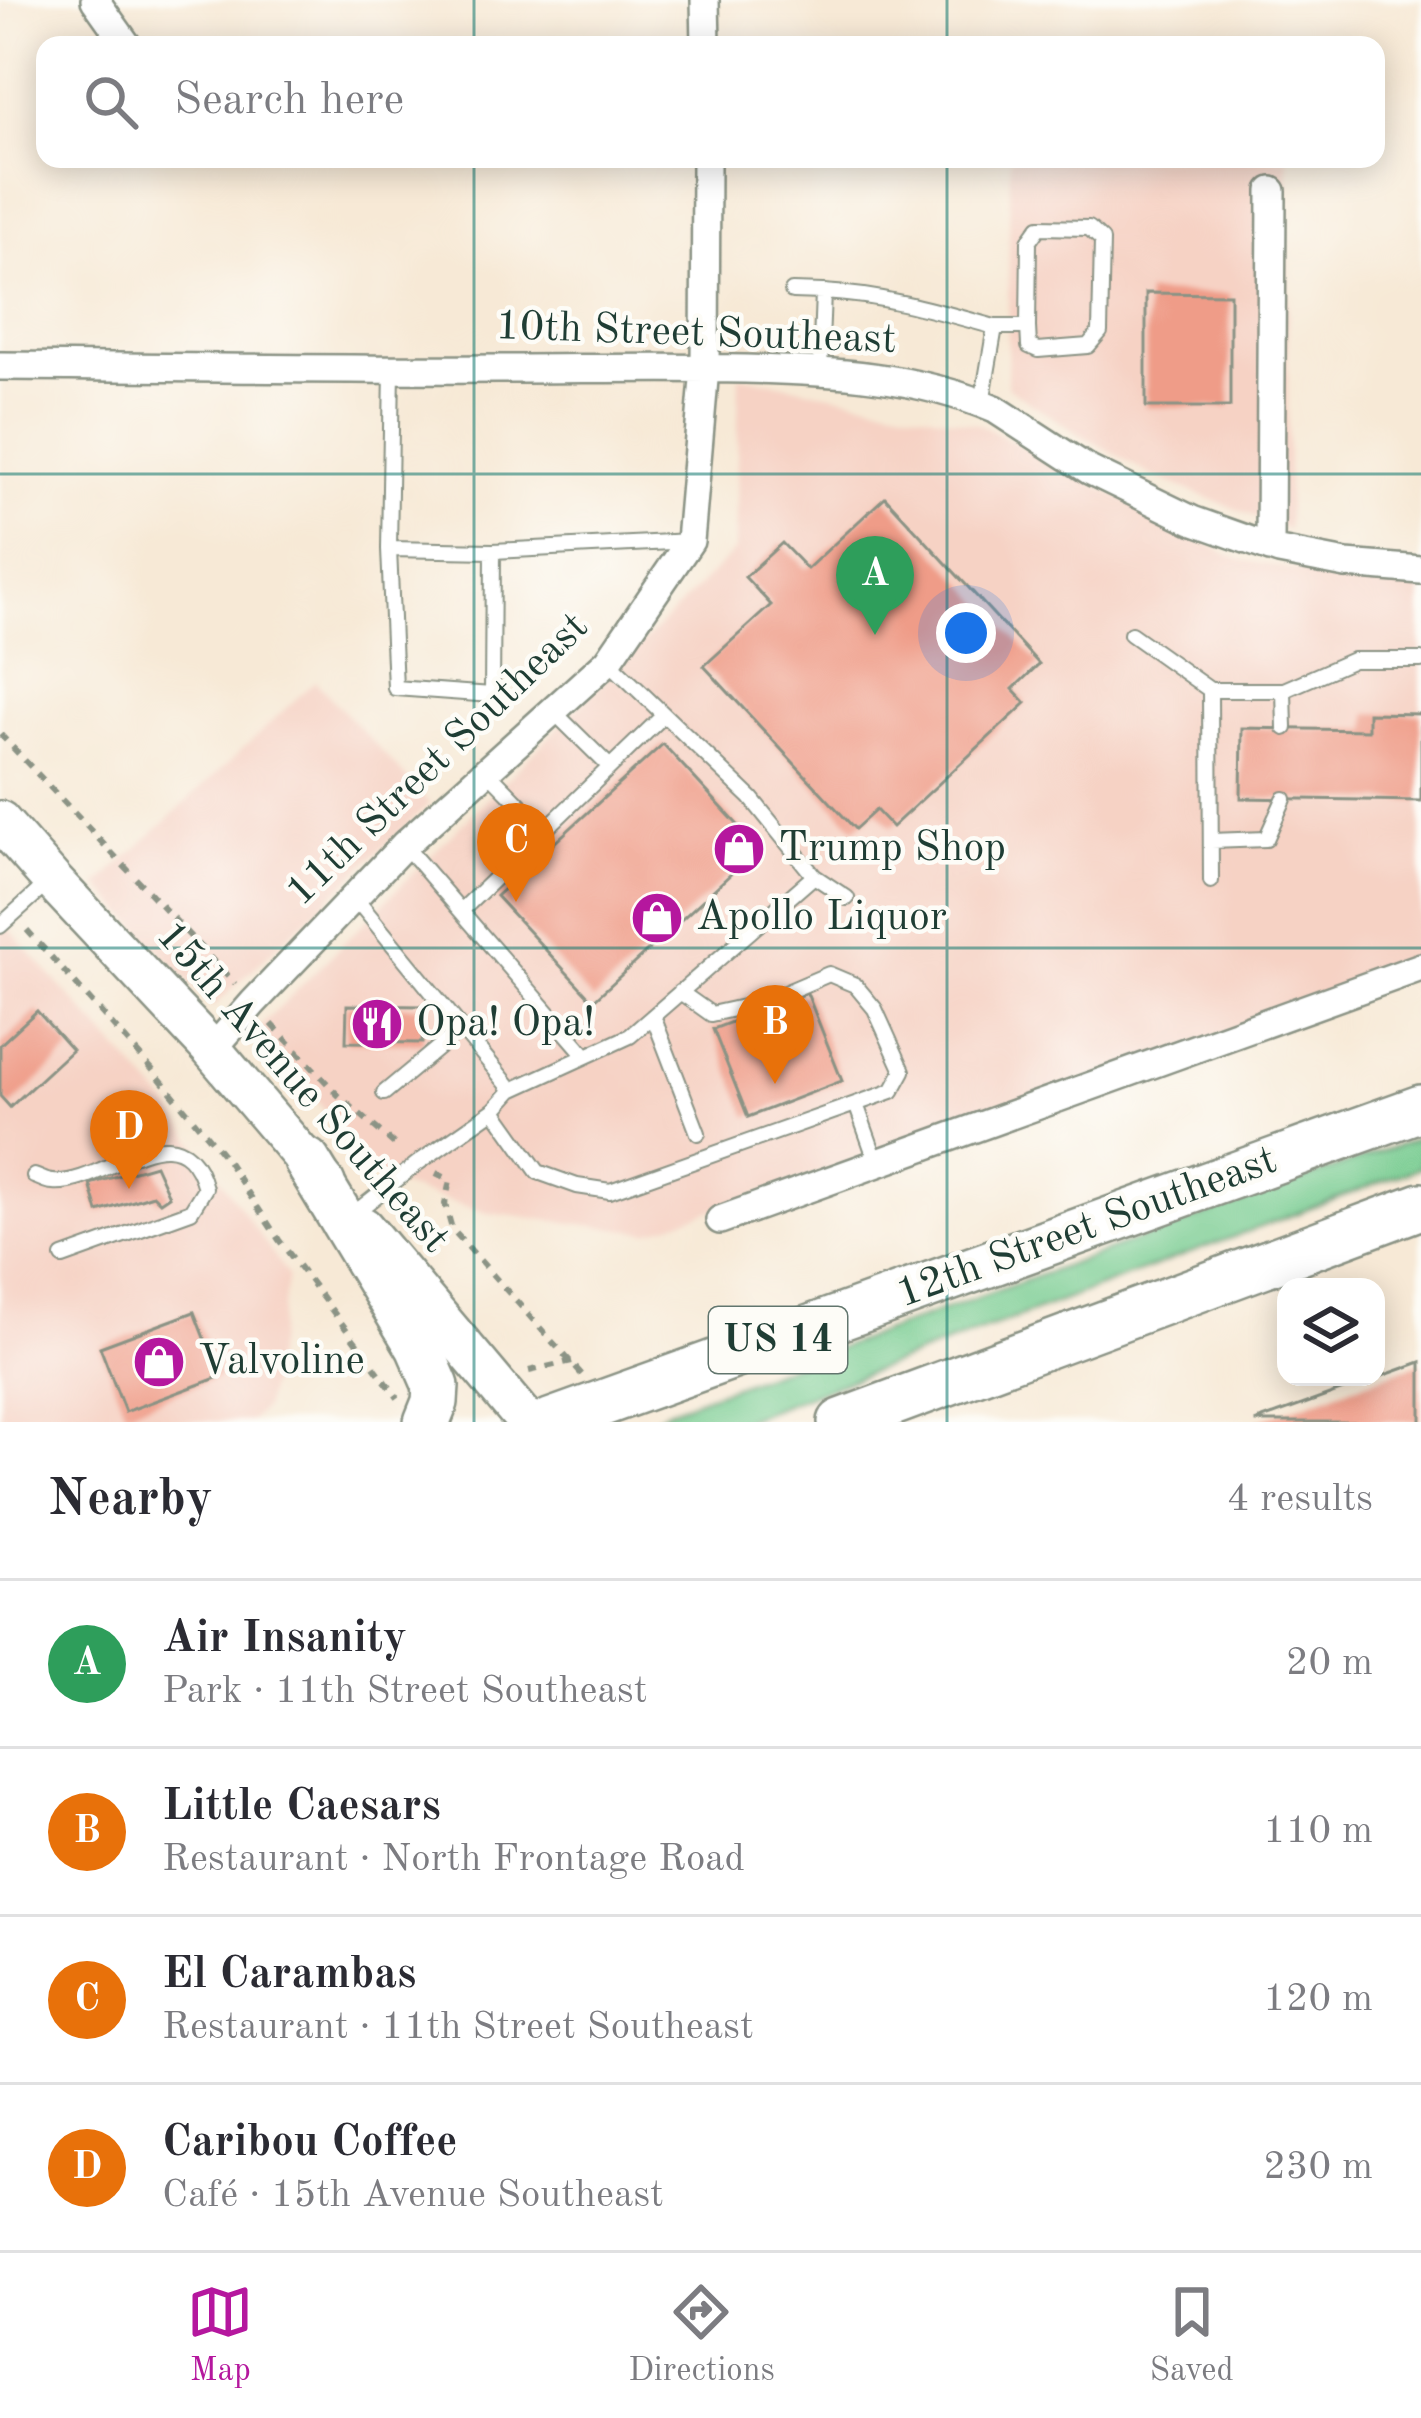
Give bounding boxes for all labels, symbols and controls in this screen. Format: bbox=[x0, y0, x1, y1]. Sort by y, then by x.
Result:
search box bbox=[36, 36, 1385, 168]
icon: search bbox=[78, 69, 144, 135]
text: Search here bbox=[174, 79, 404, 124]
street label: 10th Street Southeast bbox=[495, 306, 897, 362]
pin: A bbox=[836, 536, 914, 635]
your location bbox=[936, 603, 996, 663]
street label: 11th Street Southeast bbox=[279, 606, 597, 914]
pin: C bbox=[477, 803, 555, 902]
shop icon: Trump Shop bbox=[711, 821, 767, 877]
place label: Trump Shop bbox=[778, 828, 1006, 870]
shop icon: Apollo Liquor bbox=[629, 890, 685, 946]
place label: Apollo Liquor bbox=[696, 897, 947, 939]
street label: 15th Avenue Southeast bbox=[147, 915, 457, 1261]
pin: B bbox=[736, 985, 814, 1084]
restaurant icon: Opa! Opa! bbox=[349, 996, 405, 1052]
place label: Opa! Opa! bbox=[416, 1003, 595, 1045]
pin: D bbox=[90, 1090, 168, 1189]
street label: 12th Street Southeast bbox=[891, 1140, 1283, 1316]
map controls bbox=[1277, 1278, 1385, 1386]
button: layers bbox=[1277, 1278, 1385, 1386]
road number: US 14 bbox=[709, 1307, 847, 1373]
shop icon: Valvoline bbox=[131, 1334, 187, 1390]
place label: Valvoline bbox=[198, 1341, 365, 1383]
text: Nearby bbox=[48, 1475, 213, 1526]
text: 4 results bbox=[1227, 1480, 1373, 1519]
text: Air Insanity bbox=[162, 1617, 407, 1662]
text: A bbox=[72, 1644, 102, 1683]
text: 20 m bbox=[1286, 1644, 1373, 1683]
text: Park · 11th Street Southeast bbox=[162, 1672, 647, 1711]
text: Little Caesars bbox=[162, 1785, 441, 1830]
text: B bbox=[73, 1812, 101, 1851]
text: 110 m bbox=[1263, 1812, 1373, 1851]
text: Restaurant · North Frontage Road bbox=[162, 1840, 745, 1879]
text: El Carambas bbox=[162, 1953, 416, 1998]
text: C bbox=[74, 1980, 100, 2019]
text: 120 m bbox=[1263, 1980, 1373, 2019]
text: Restaurant · 11th Street Southeast bbox=[162, 2008, 754, 2047]
text: Caribou Coffee bbox=[162, 2121, 458, 2166]
text: D bbox=[72, 2148, 102, 2187]
text: 230 m bbox=[1263, 2148, 1373, 2187]
text: Café · 15th Avenue Southeast bbox=[162, 2176, 664, 2215]
tab: Map bbox=[187, 2279, 253, 2392]
tab: Directions bbox=[628, 2279, 775, 2392]
tab: Saved bbox=[1150, 2279, 1234, 2392]

